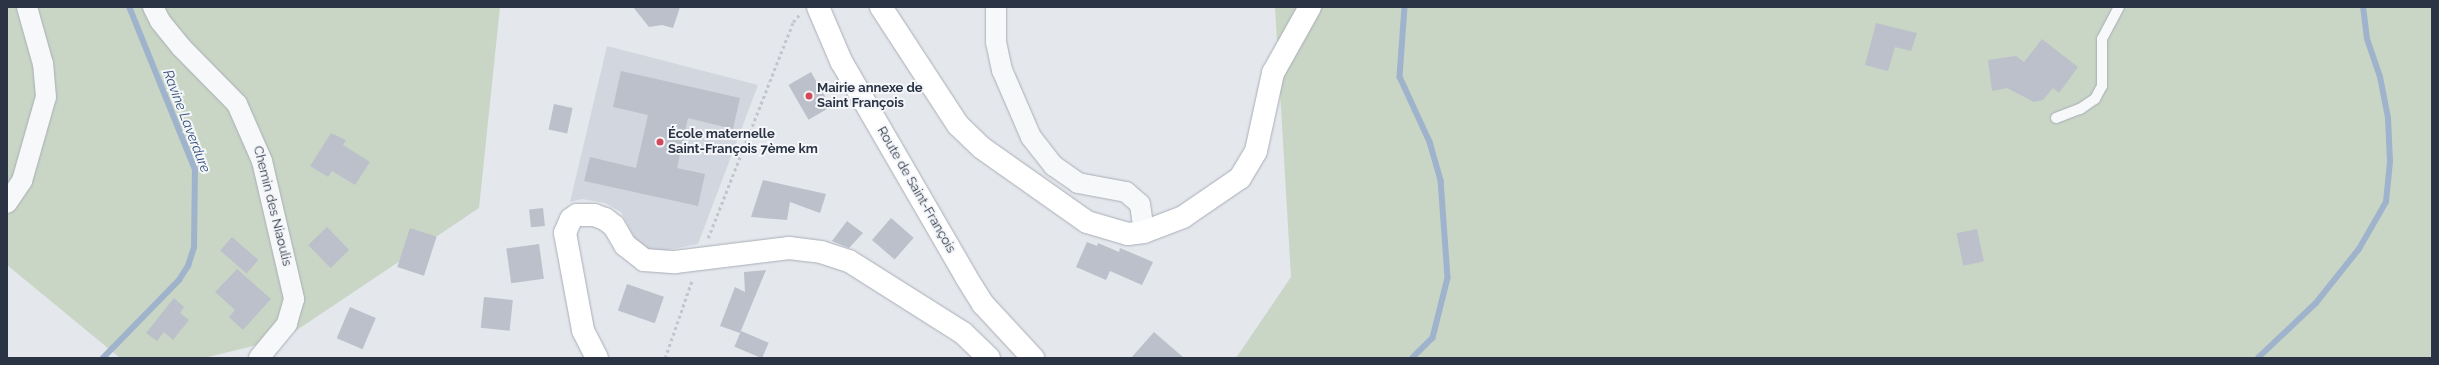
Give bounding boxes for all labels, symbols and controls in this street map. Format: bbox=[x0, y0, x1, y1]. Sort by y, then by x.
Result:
water label: Ravine Laverdure bbox=[160, 67, 214, 175]
place label: Mairie annexe de Saint François bbox=[817, 81, 923, 112]
marker: Mairie annexe de Saint François bbox=[804, 91, 814, 101]
street label: Route de Saint-François bbox=[873, 124, 959, 256]
place label: École maternelle Saint-François 7ème km bbox=[668, 127, 818, 158]
marker: École maternelle Saint-François 7ème km bbox=[655, 137, 665, 147]
street label: Chemin des Niaoulis bbox=[250, 144, 294, 268]

